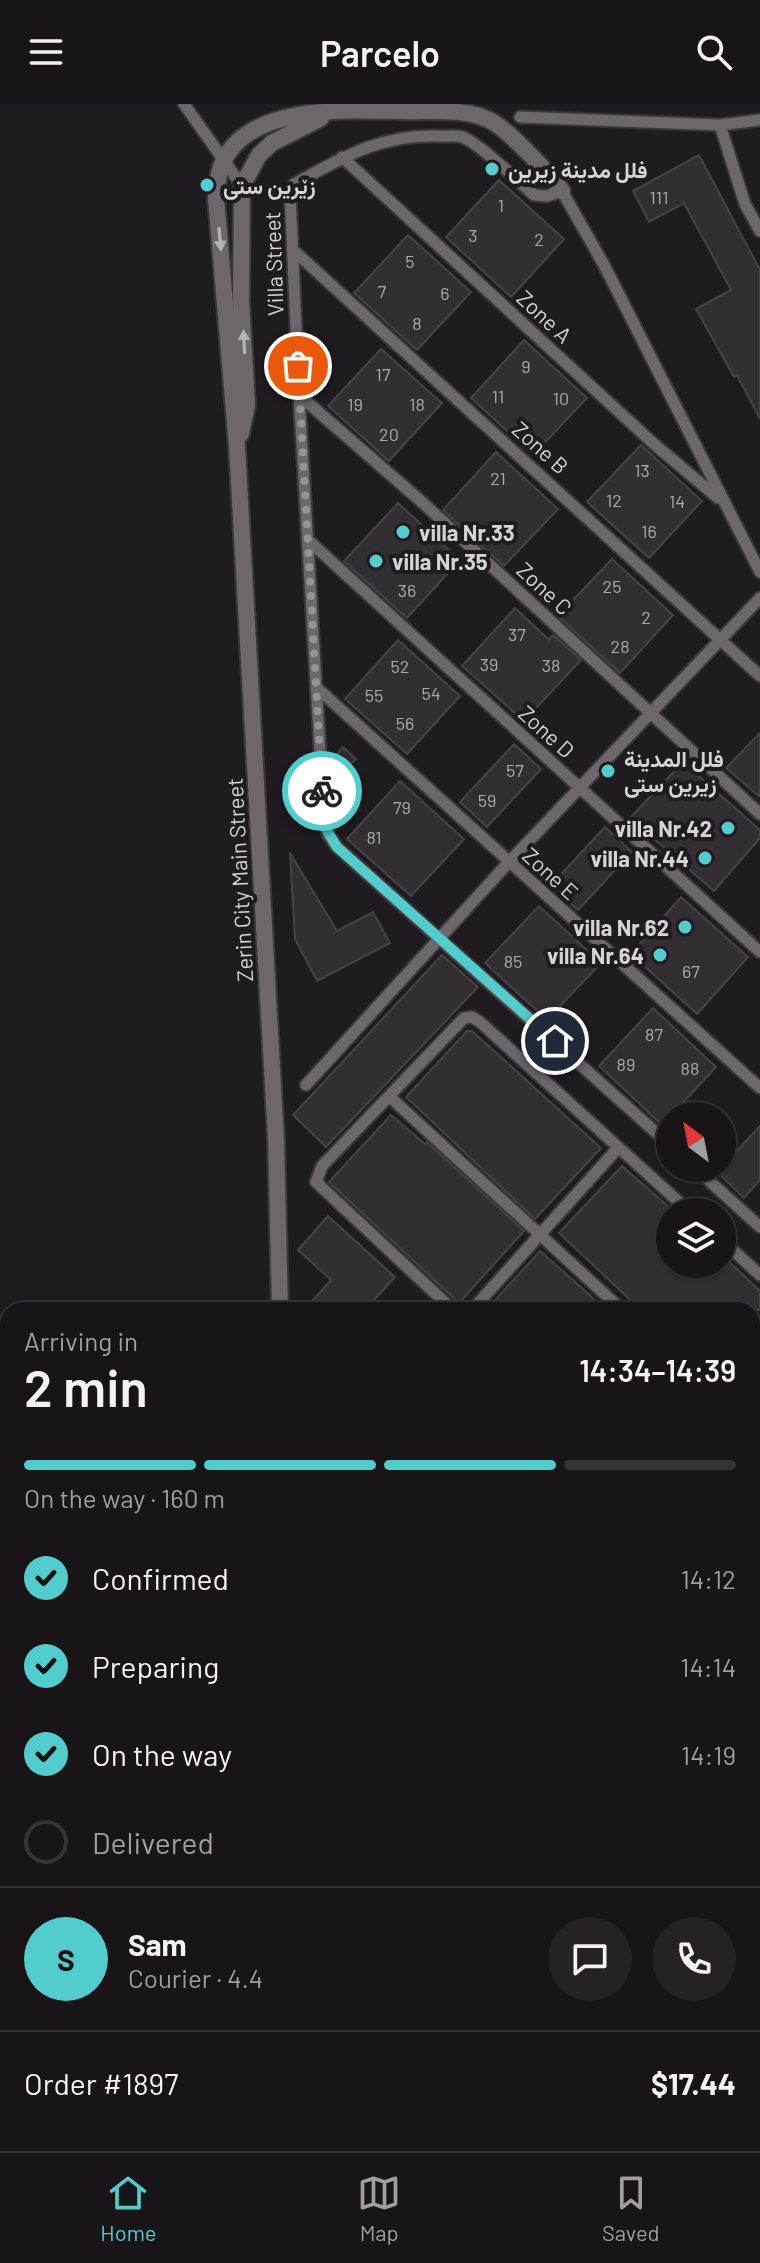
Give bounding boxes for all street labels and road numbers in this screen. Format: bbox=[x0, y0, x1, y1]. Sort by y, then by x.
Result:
street label: Villa Street bbox=[258, 211, 288, 317]
street label: Zone A bbox=[512, 284, 578, 348]
street label: Zone B bbox=[508, 415, 574, 479]
street label: Zone C bbox=[512, 556, 578, 620]
street label: Zone D bbox=[514, 699, 580, 763]
street label: Zerin City Main Street bbox=[221, 777, 257, 983]
street label: Zone E bbox=[518, 842, 584, 904]

